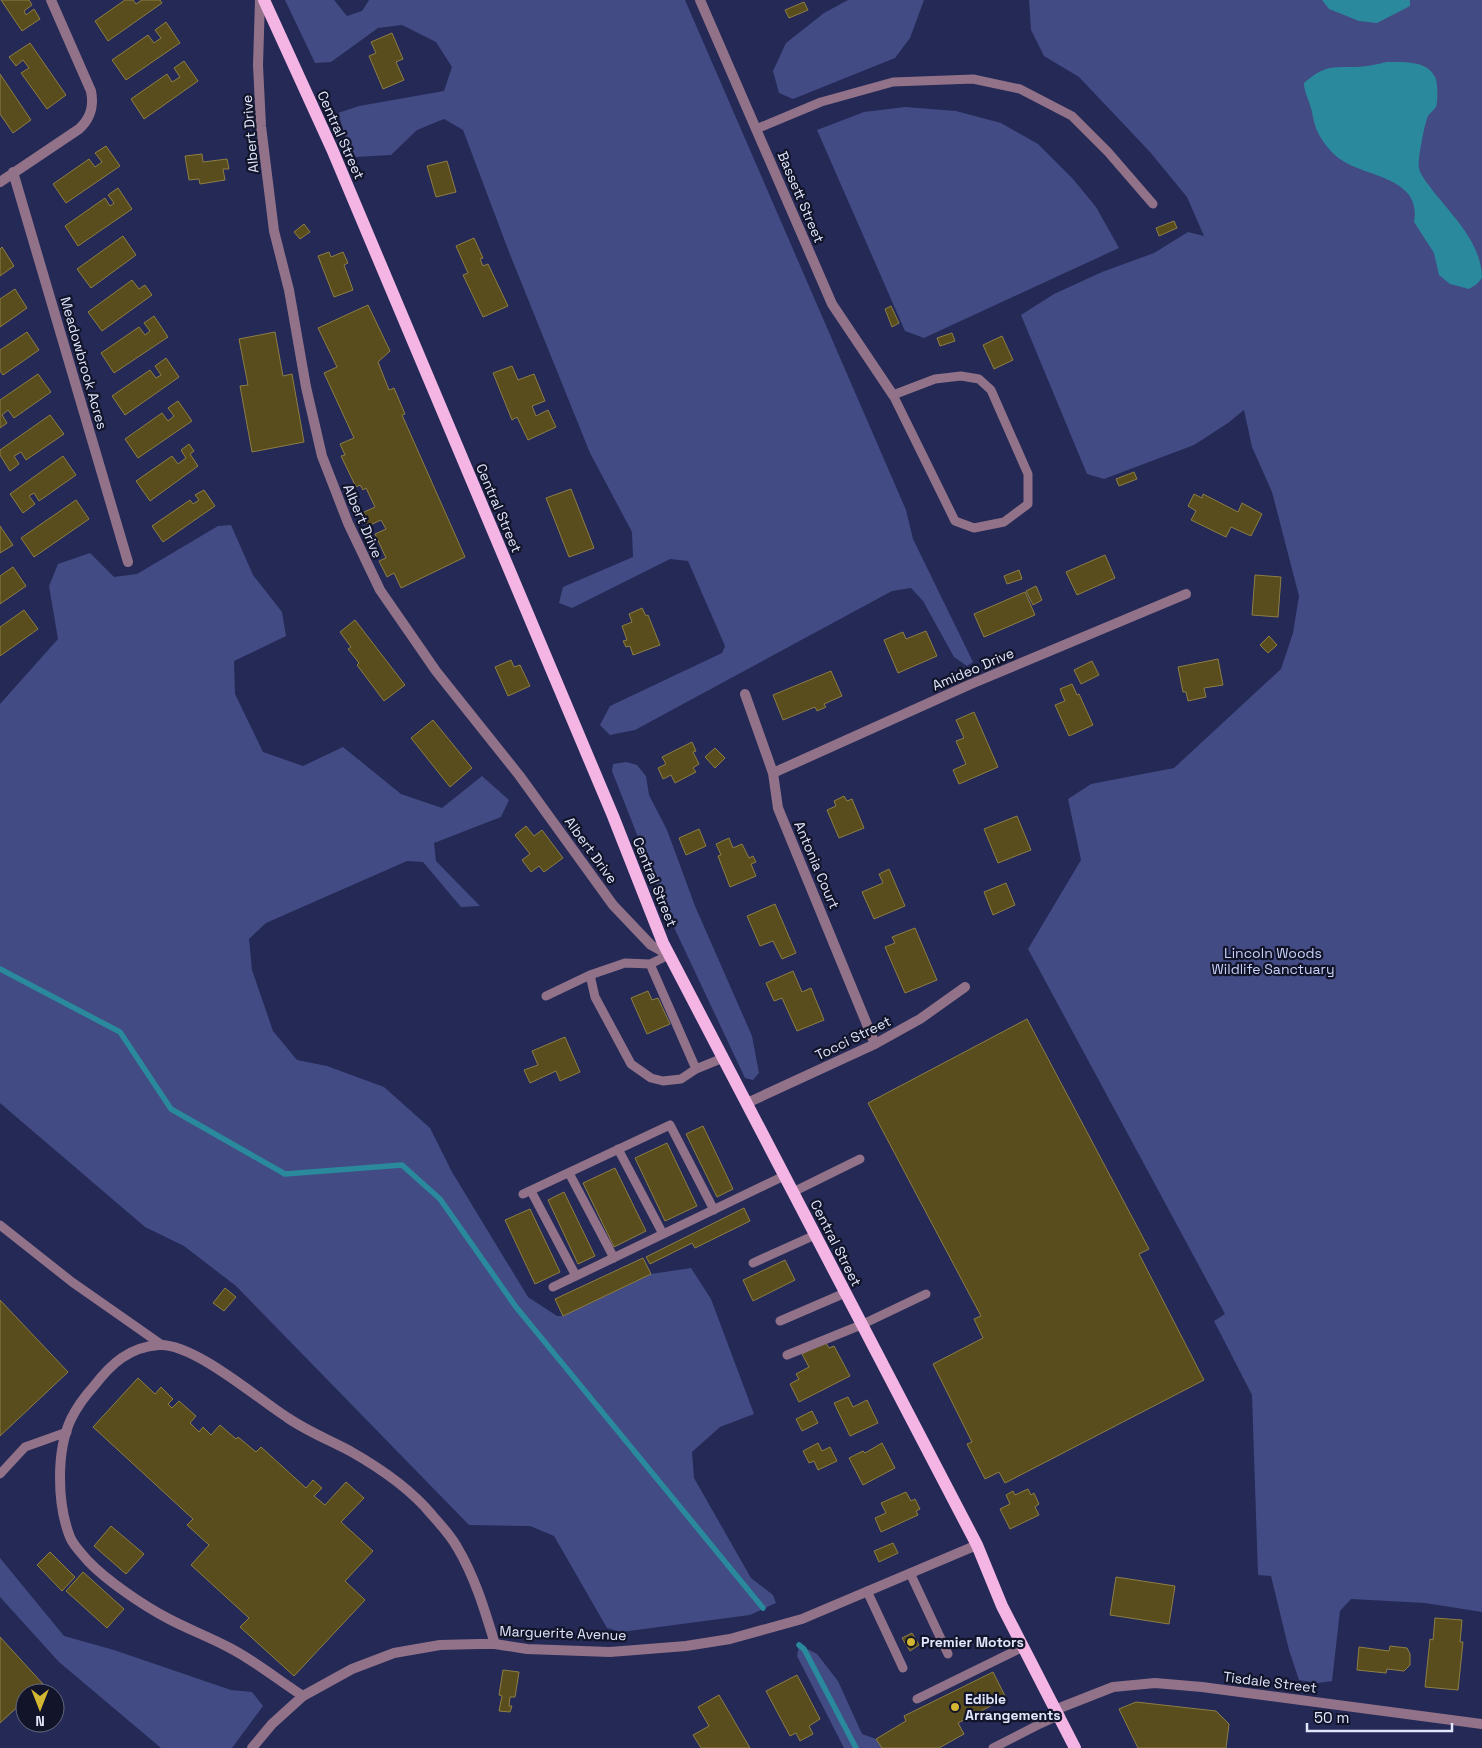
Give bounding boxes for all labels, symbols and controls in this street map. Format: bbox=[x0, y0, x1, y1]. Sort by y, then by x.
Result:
street label: Central Street bbox=[313, 88, 369, 182]
street label: Albert Drive bbox=[238, 94, 262, 174]
street label: Bassett Street bbox=[774, 149, 828, 245]
street label: Meadowbrook Acres bbox=[56, 295, 112, 431]
street label: Central Street bbox=[472, 461, 526, 555]
street label: Albert Drive bbox=[339, 481, 387, 561]
street label: Amideo Drive bbox=[929, 644, 1017, 694]
street label: Albert Drive bbox=[561, 813, 621, 887]
street label: Antonia Court bbox=[790, 818, 844, 912]
street label: Central Street bbox=[629, 835, 681, 929]
park label: Lincoln Woods Wildlife Sanctuary bbox=[1212, 944, 1334, 978]
street label: Tocci Street bbox=[812, 1012, 894, 1064]
street label: Central Street bbox=[806, 1197, 866, 1289]
street label: Marguerite Avenue bbox=[499, 1622, 627, 1644]
place label: Premier Motors bbox=[921, 1633, 1024, 1651]
marker: Premier Motors bbox=[905, 1636, 917, 1648]
street label: Tisdale Street bbox=[1222, 1667, 1318, 1697]
north arrow bbox=[15, 1683, 65, 1733]
place label: Edible Arrangements bbox=[965, 1690, 1061, 1724]
scale bar bbox=[1307, 1700, 1452, 1732]
marker: Edible Arrangements bbox=[949, 1701, 961, 1713]
text: 50 m bbox=[1314, 1708, 1349, 1727]
text: N bbox=[35, 1712, 45, 1730]

